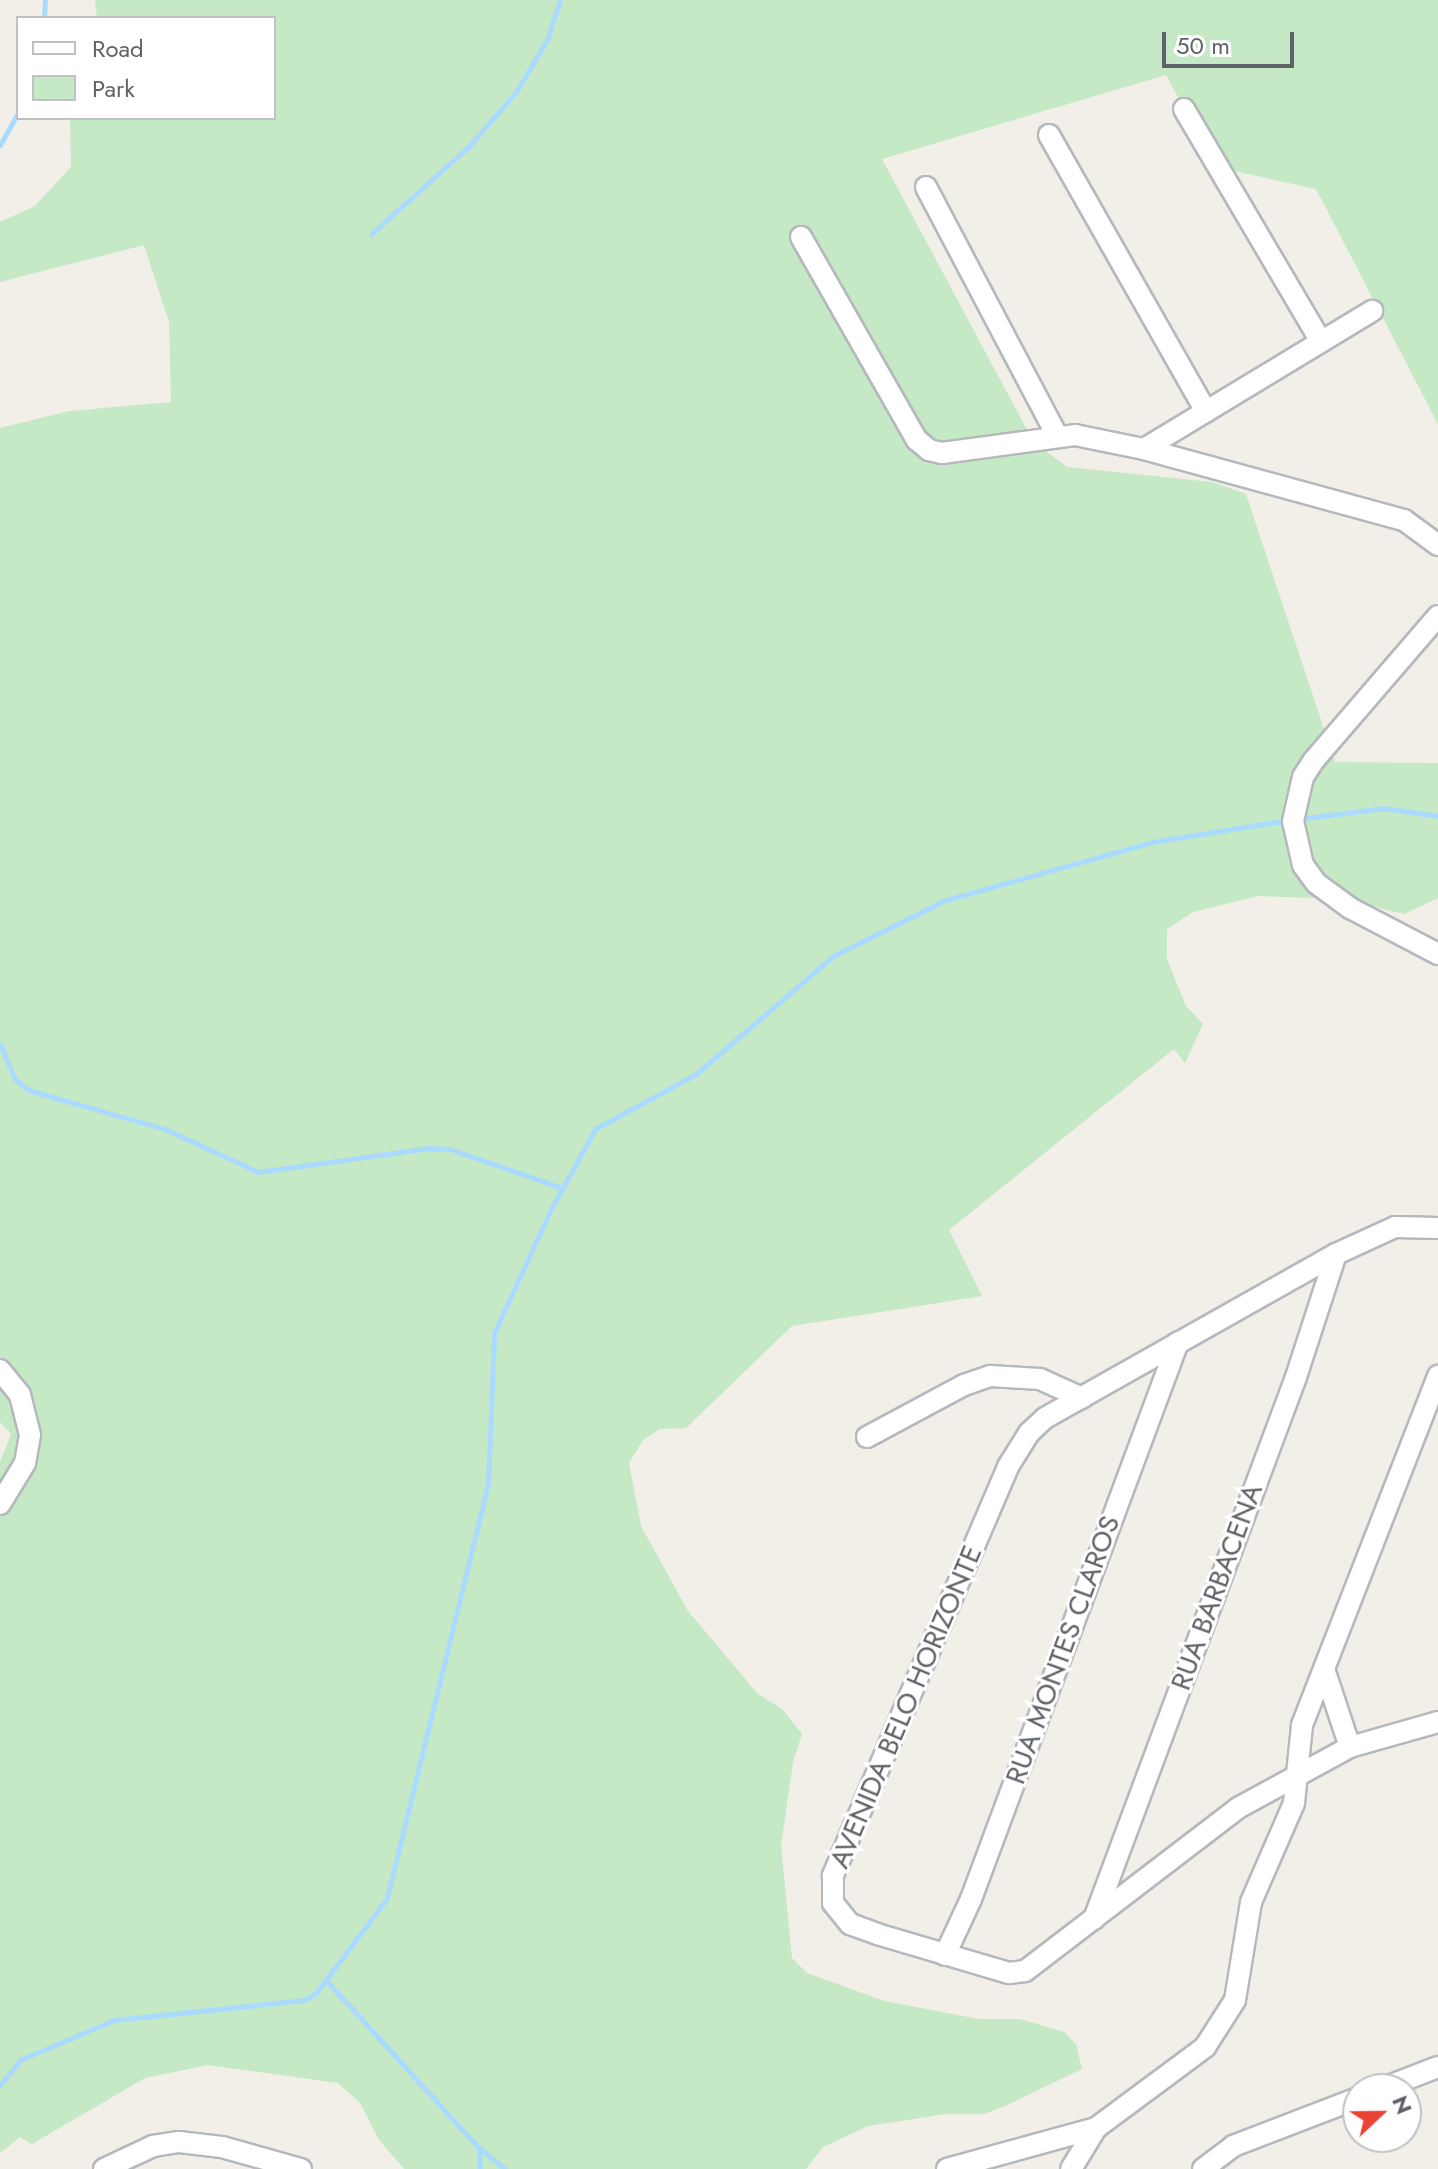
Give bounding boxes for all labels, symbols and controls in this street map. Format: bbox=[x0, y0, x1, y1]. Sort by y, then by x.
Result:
legend bbox=[16, 16, 276, 120]
scale bar bbox=[1166, 16, 1298, 66]
text: 50 m bbox=[1176, 28, 1230, 63]
text: Road bbox=[92, 31, 144, 66]
text: Park bbox=[92, 71, 135, 106]
street label: RUA BARBACENA bbox=[1164, 1479, 1270, 1695]
street label: RUA MONTES CLAROS bbox=[999, 1511, 1127, 1789]
street label: AVENIDA BELO HORIZONTE bbox=[823, 1541, 989, 1873]
north arrow bbox=[1342, 2073, 1422, 2153]
text: N bbox=[1384, 2091, 1421, 2119]

